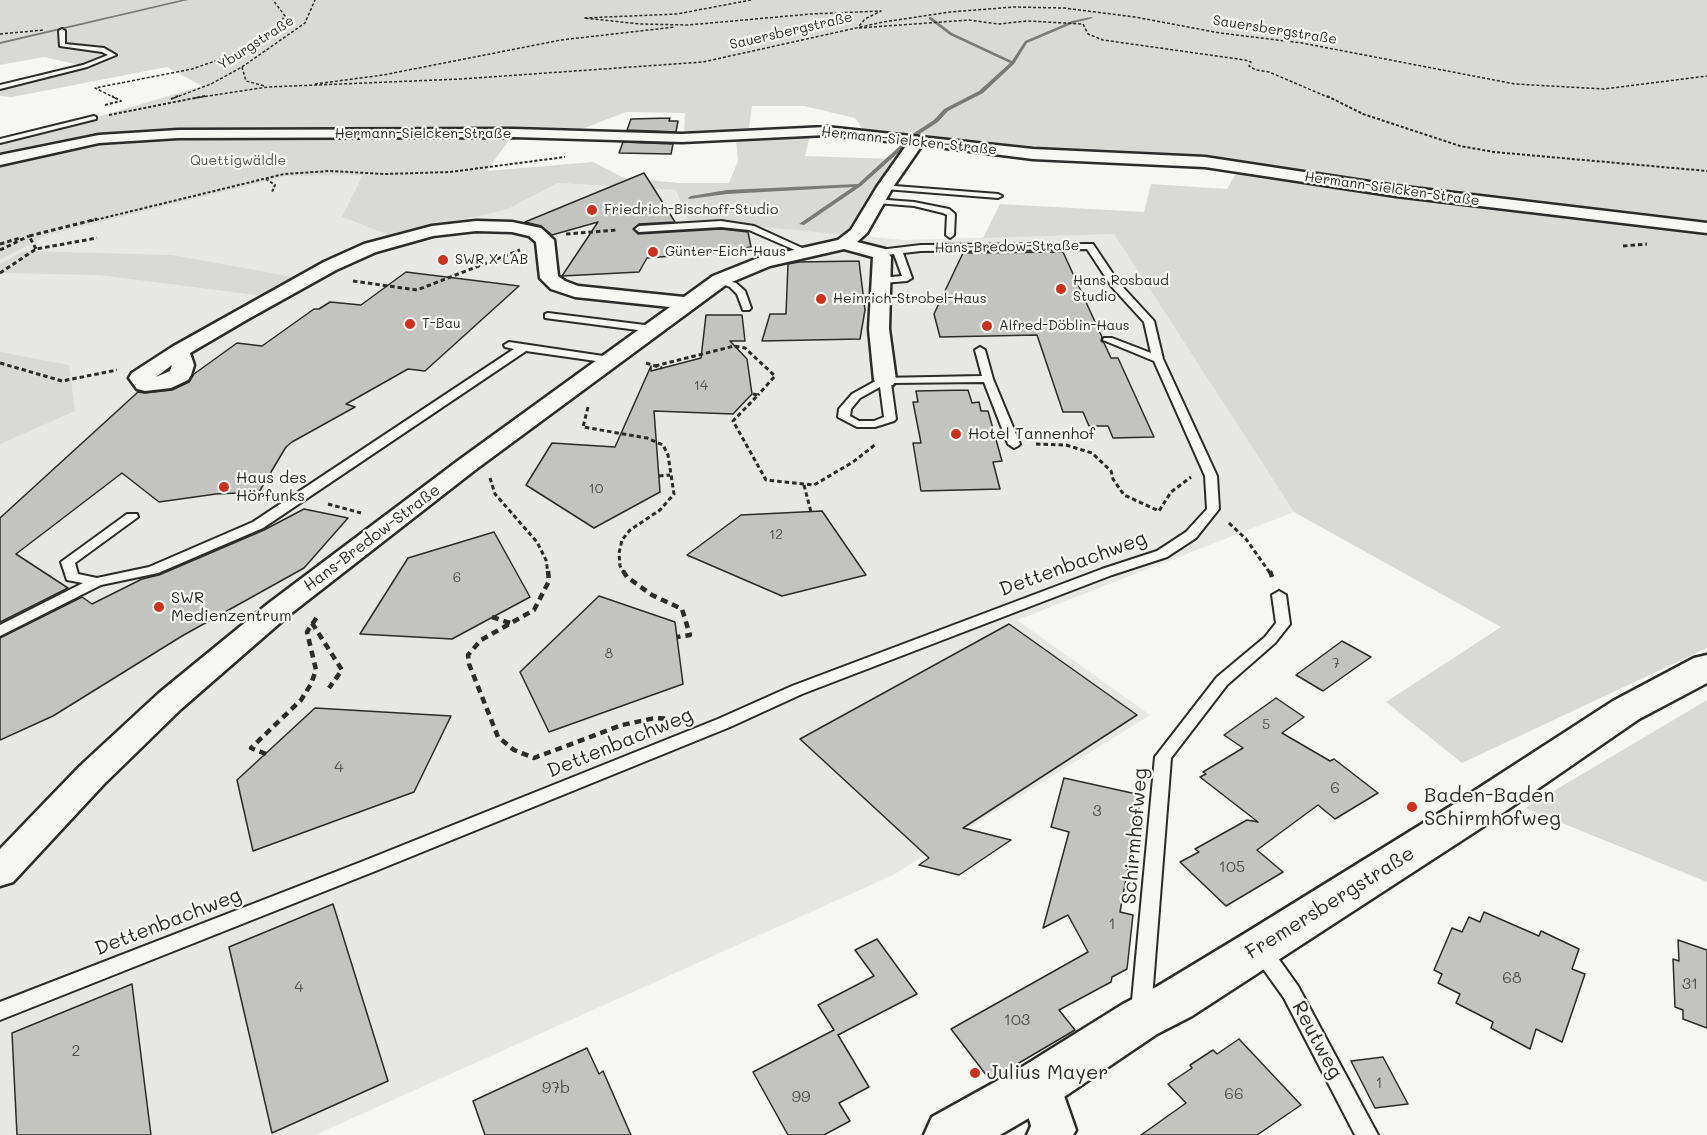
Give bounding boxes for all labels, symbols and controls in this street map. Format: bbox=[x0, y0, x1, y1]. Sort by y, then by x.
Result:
street label: Sauersbergstraße bbox=[728, 9, 854, 53]
street label: Yburgstraße bbox=[215, 12, 297, 74]
street label: Sauersbergstraße bbox=[1212, 12, 1338, 48]
street label: Hermann-Sielcken-Straße bbox=[820, 123, 998, 159]
street label: Hermann-Sielcken-Straße bbox=[335, 126, 511, 142]
park label: Quettigwäldle bbox=[190, 153, 286, 169]
street label: Hermann-Sielcken-Straße bbox=[1303, 168, 1481, 210]
place label: Friedrich-Bischoff-Studio bbox=[604, 202, 778, 218]
marker: Friedrich-Bischoff-Studio bbox=[585, 203, 599, 217]
street label: Hans-Bredow-Straße bbox=[934, 237, 1080, 257]
place label: Günter-Eich-Haus bbox=[665, 244, 786, 260]
marker: Günter-Eich-Haus bbox=[646, 245, 660, 259]
place label: SWR X LAB bbox=[455, 252, 528, 268]
marker: SWR X LAB bbox=[436, 253, 450, 267]
place label: Hans Rosbaud Studio bbox=[1073, 273, 1169, 306]
marker: Hans Rosbaud Studio bbox=[1054, 282, 1068, 296]
place label: Heinrich-Strobel-Haus bbox=[833, 291, 987, 307]
marker: Heinrich-Strobel-Haus bbox=[814, 292, 828, 306]
place label: T-Bau bbox=[422, 316, 461, 332]
marker: T-Bau bbox=[403, 317, 417, 331]
place label: Alfred-Döblin-Haus bbox=[999, 318, 1130, 334]
marker: Alfred-Döblin-Haus bbox=[980, 319, 994, 333]
house number: 14 bbox=[694, 378, 708, 394]
place label: Hotel Tannenhof bbox=[968, 424, 1095, 444]
marker: Hotel Tannenhof bbox=[949, 427, 963, 441]
place label: Haus des Hörfunks bbox=[236, 468, 307, 506]
marker: Haus des Hörfunks bbox=[217, 480, 231, 494]
street label: Hans-Bredow-Straße bbox=[300, 481, 444, 595]
house number: 10 bbox=[589, 481, 603, 497]
street label: Dettenbachweg bbox=[996, 526, 1150, 602]
house number: 12 bbox=[769, 527, 783, 543]
house number: 6 bbox=[453, 570, 461, 586]
place label: SWR Medienzentrum bbox=[171, 588, 292, 626]
marker: SWR Medienzentrum bbox=[152, 600, 166, 614]
house number: 8 bbox=[605, 646, 613, 662]
house number: 7 bbox=[1332, 656, 1340, 672]
street label: Dettenbachweg bbox=[544, 703, 696, 783]
house number: 5 bbox=[1262, 717, 1270, 733]
house number: 4 bbox=[334, 757, 344, 777]
street label: Schirmhofweg bbox=[1117, 767, 1153, 905]
house number: 6 bbox=[1330, 778, 1340, 798]
place label: Baden-Baden Schirmhofweg bbox=[1424, 784, 1561, 831]
marker: Baden-Baden Schirmhofweg bbox=[1405, 800, 1419, 814]
house number: 3 bbox=[1092, 801, 1102, 821]
street label: Fremersbergstraße bbox=[1241, 841, 1419, 965]
house number: 105 bbox=[1219, 857, 1245, 877]
street label: Dettenbachweg bbox=[91, 883, 245, 961]
house number: 1 bbox=[1108, 914, 1116, 934]
house number: 68 bbox=[1502, 968, 1522, 988]
house number: 31 bbox=[1682, 974, 1698, 994]
house number: 4 bbox=[294, 977, 304, 997]
street label: Reutweg bbox=[1287, 997, 1347, 1083]
house number: 103 bbox=[1004, 1010, 1030, 1030]
house number: 2 bbox=[72, 1041, 80, 1061]
place label: Julius Mayer bbox=[987, 1061, 1108, 1085]
marker: Julius Mayer bbox=[968, 1066, 982, 1080]
house number: 1 bbox=[1375, 1073, 1383, 1093]
house number: 97b bbox=[542, 1078, 570, 1098]
house number: 66 bbox=[1224, 1084, 1244, 1104]
house number: 99 bbox=[792, 1087, 810, 1107]

